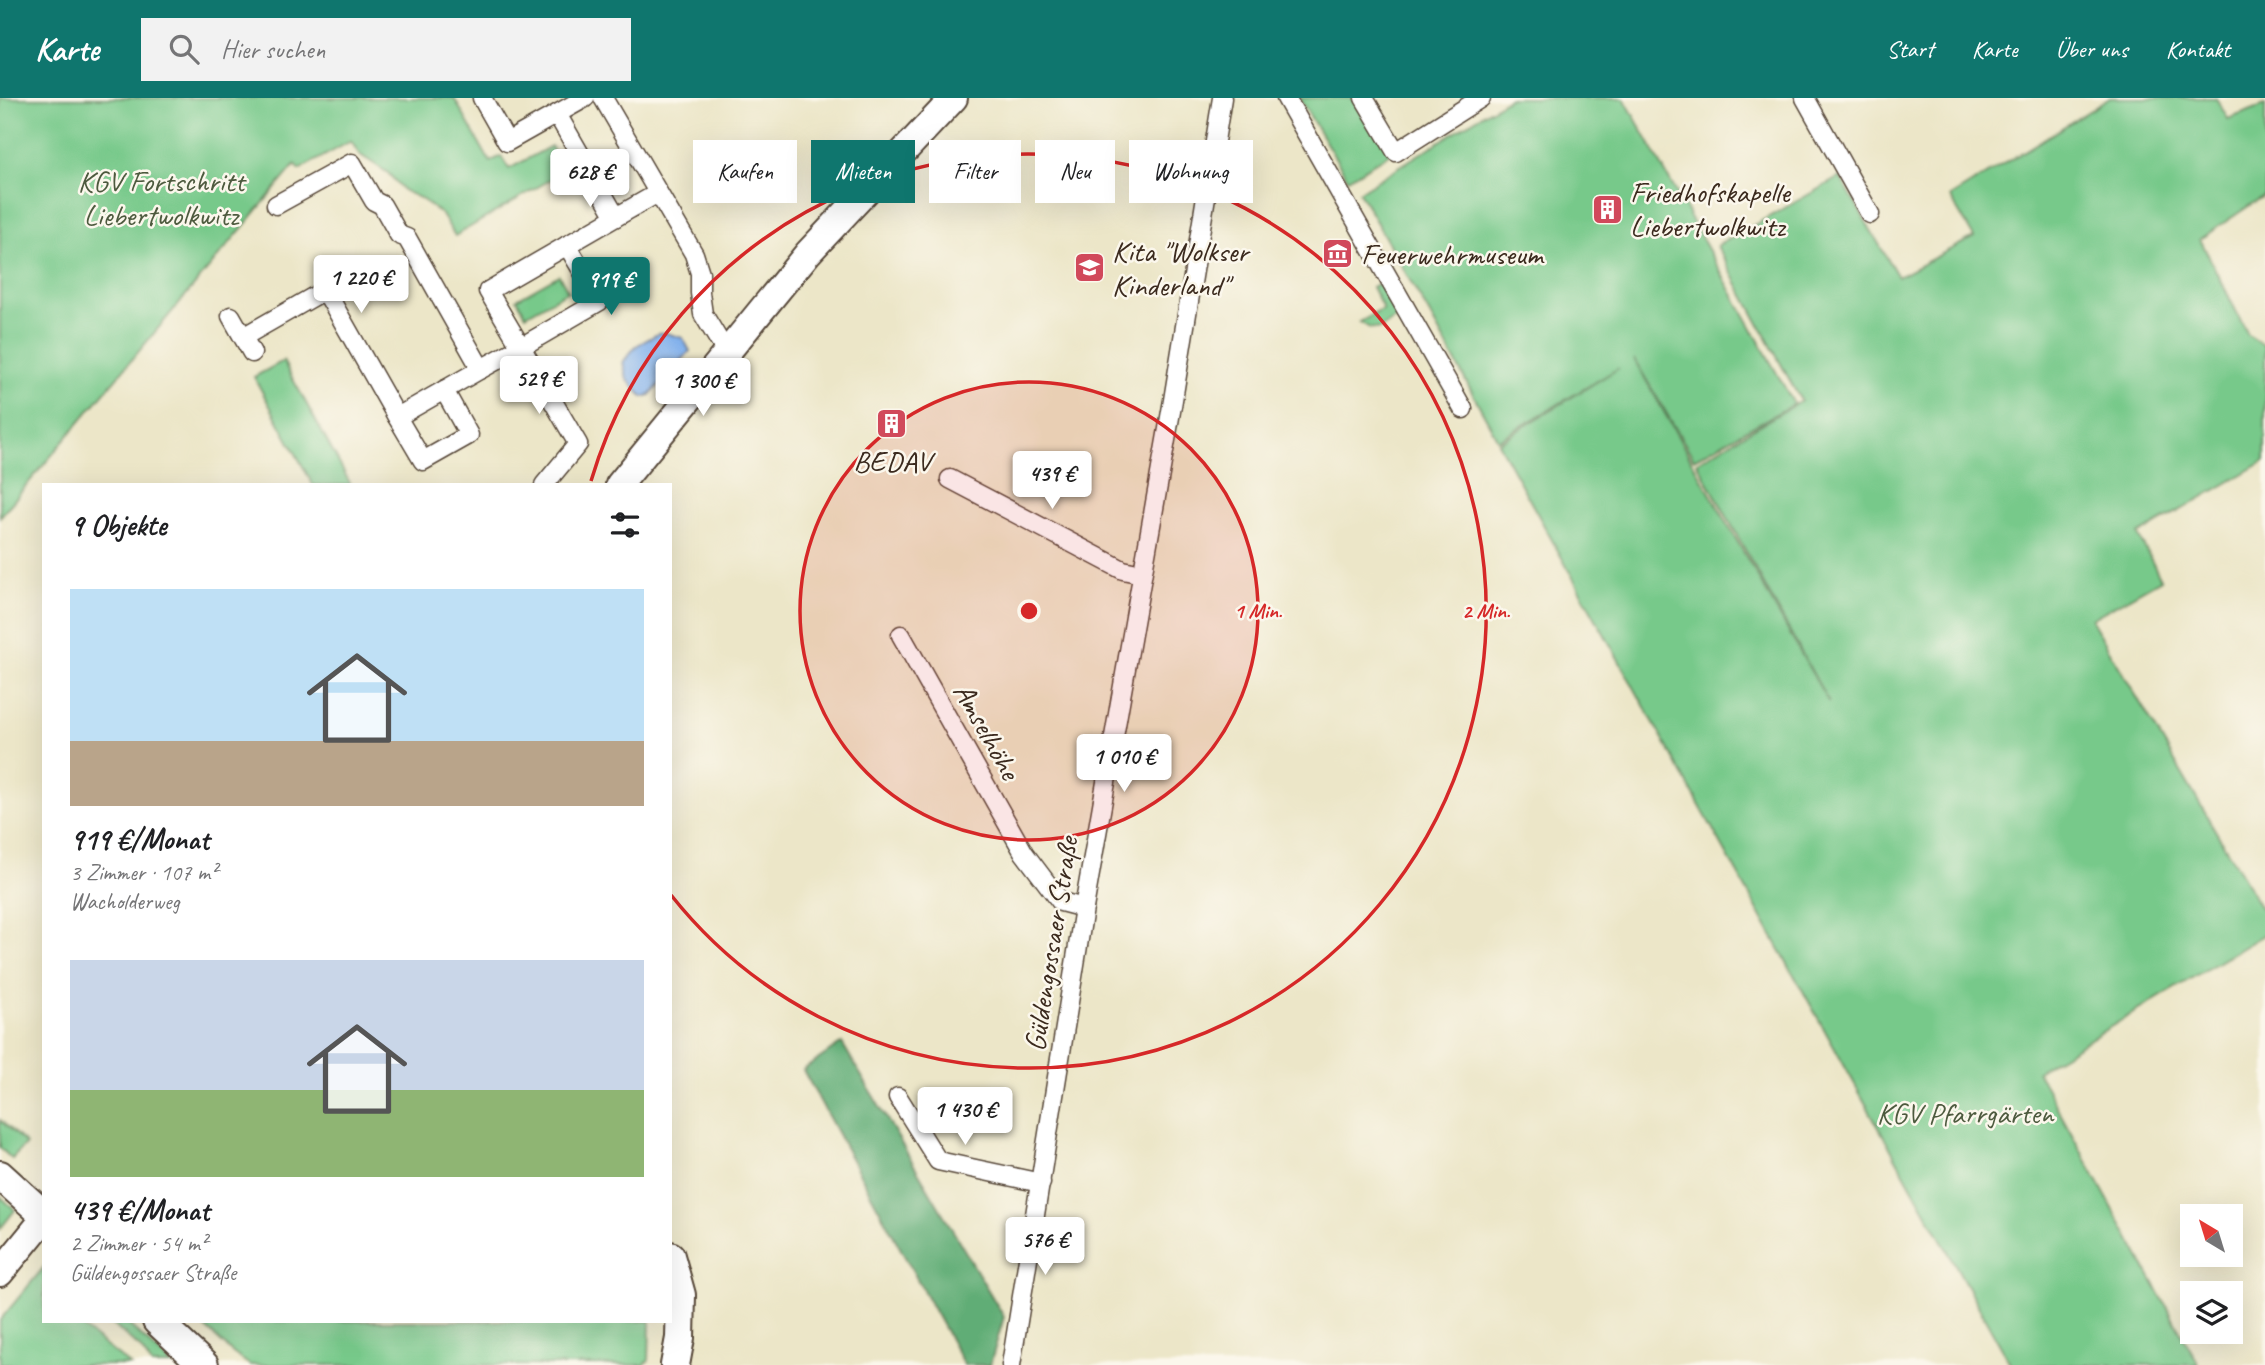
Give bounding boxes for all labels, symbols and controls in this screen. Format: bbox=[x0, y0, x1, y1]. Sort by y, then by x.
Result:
search box bbox=[141, 18, 631, 81]
text: Karte bbox=[35, 28, 99, 70]
icon: search bbox=[165, 30, 203, 68]
text: Hier suchen bbox=[221, 33, 325, 66]
text: Start bbox=[1887, 34, 1934, 64]
text: Karte bbox=[1972, 34, 2018, 64]
text: Über uns bbox=[2056, 34, 2128, 64]
text: Kontakt bbox=[2166, 34, 2230, 64]
chip: Kaufen bbox=[693, 140, 797, 203]
chip: Mieten bbox=[811, 140, 915, 203]
chip: Filter bbox=[929, 140, 1021, 203]
chip: Neu bbox=[1035, 140, 1115, 203]
chip: Wohnung bbox=[1129, 140, 1253, 203]
pin: 628 € bbox=[541, 150, 639, 209]
text: 628 € bbox=[566, 157, 614, 186]
park label: KGV Fortschritt Liebertwolkwitz bbox=[78, 162, 247, 234]
place label: Friedhofskapelle Liebertwolkwitz bbox=[1630, 173, 1792, 245]
building icon: Friedhofskapelle Liebertwolkwitz bbox=[1590, 192, 1624, 226]
place label: Kita "Wolkser Kinderland" bbox=[1112, 232, 1251, 304]
place label: Feuerwehrmuseum bbox=[1361, 235, 1545, 273]
museum icon: Feuerwehrmuseum bbox=[1321, 237, 1355, 271]
school or university icon: Kita "Wolkser Kinderland" bbox=[1072, 251, 1106, 285]
pin: 1 220 € bbox=[296, 256, 426, 315]
pin: 919 € bbox=[562, 258, 660, 317]
text: 1 220 € bbox=[330, 263, 392, 292]
text: 919 € bbox=[588, 265, 634, 294]
pin: 529 € bbox=[490, 356, 588, 416]
pin: 1 300 € bbox=[638, 358, 768, 418]
text: 529 € bbox=[516, 364, 562, 393]
text: 1 300 € bbox=[672, 366, 734, 395]
building icon: BEDAV bbox=[875, 406, 909, 440]
place label: BEDAV bbox=[853, 442, 936, 480]
pin: 439 € bbox=[1003, 452, 1101, 511]
text: 439 € bbox=[1029, 459, 1075, 488]
text: 9 Objekte bbox=[70, 506, 166, 544]
icon: filters bbox=[606, 506, 644, 544]
text: 1 Min. bbox=[1234, 598, 1283, 624]
text: 2 Min. bbox=[1462, 598, 1511, 624]
centre of rings bbox=[1017, 599, 1041, 623]
icon: home bbox=[294, 635, 420, 761]
street label: Amselhöhe bbox=[945, 676, 1030, 788]
pin: 1 010 € bbox=[1059, 734, 1189, 794]
text: 1 010 € bbox=[1093, 742, 1155, 771]
text: 919 €/Monat bbox=[70, 820, 209, 858]
street label: Güldengossaer Straße bbox=[1015, 832, 1087, 1054]
text: 3 Zimmer · 107 m² bbox=[70, 858, 217, 887]
text: Wacholderweg bbox=[70, 887, 180, 916]
icon: home bbox=[294, 1006, 420, 1132]
pin: 1 430 € bbox=[900, 1088, 1030, 1147]
park label: KGV Pfarrgärten bbox=[1877, 1094, 2055, 1132]
text: 1 430 € bbox=[934, 1095, 996, 1124]
text: 439 €/Monat bbox=[70, 1191, 210, 1229]
north arrow bbox=[2180, 1204, 2244, 1267]
map controls bbox=[2180, 1204, 2243, 1344]
pin: 576 € bbox=[996, 1218, 1094, 1277]
text: 576 € bbox=[1022, 1225, 1069, 1254]
text: 2 Zimmer · 54 m² bbox=[70, 1229, 207, 1258]
text: Güldengossaer Straße bbox=[70, 1258, 236, 1287]
button: layers bbox=[2180, 1281, 2243, 1344]

